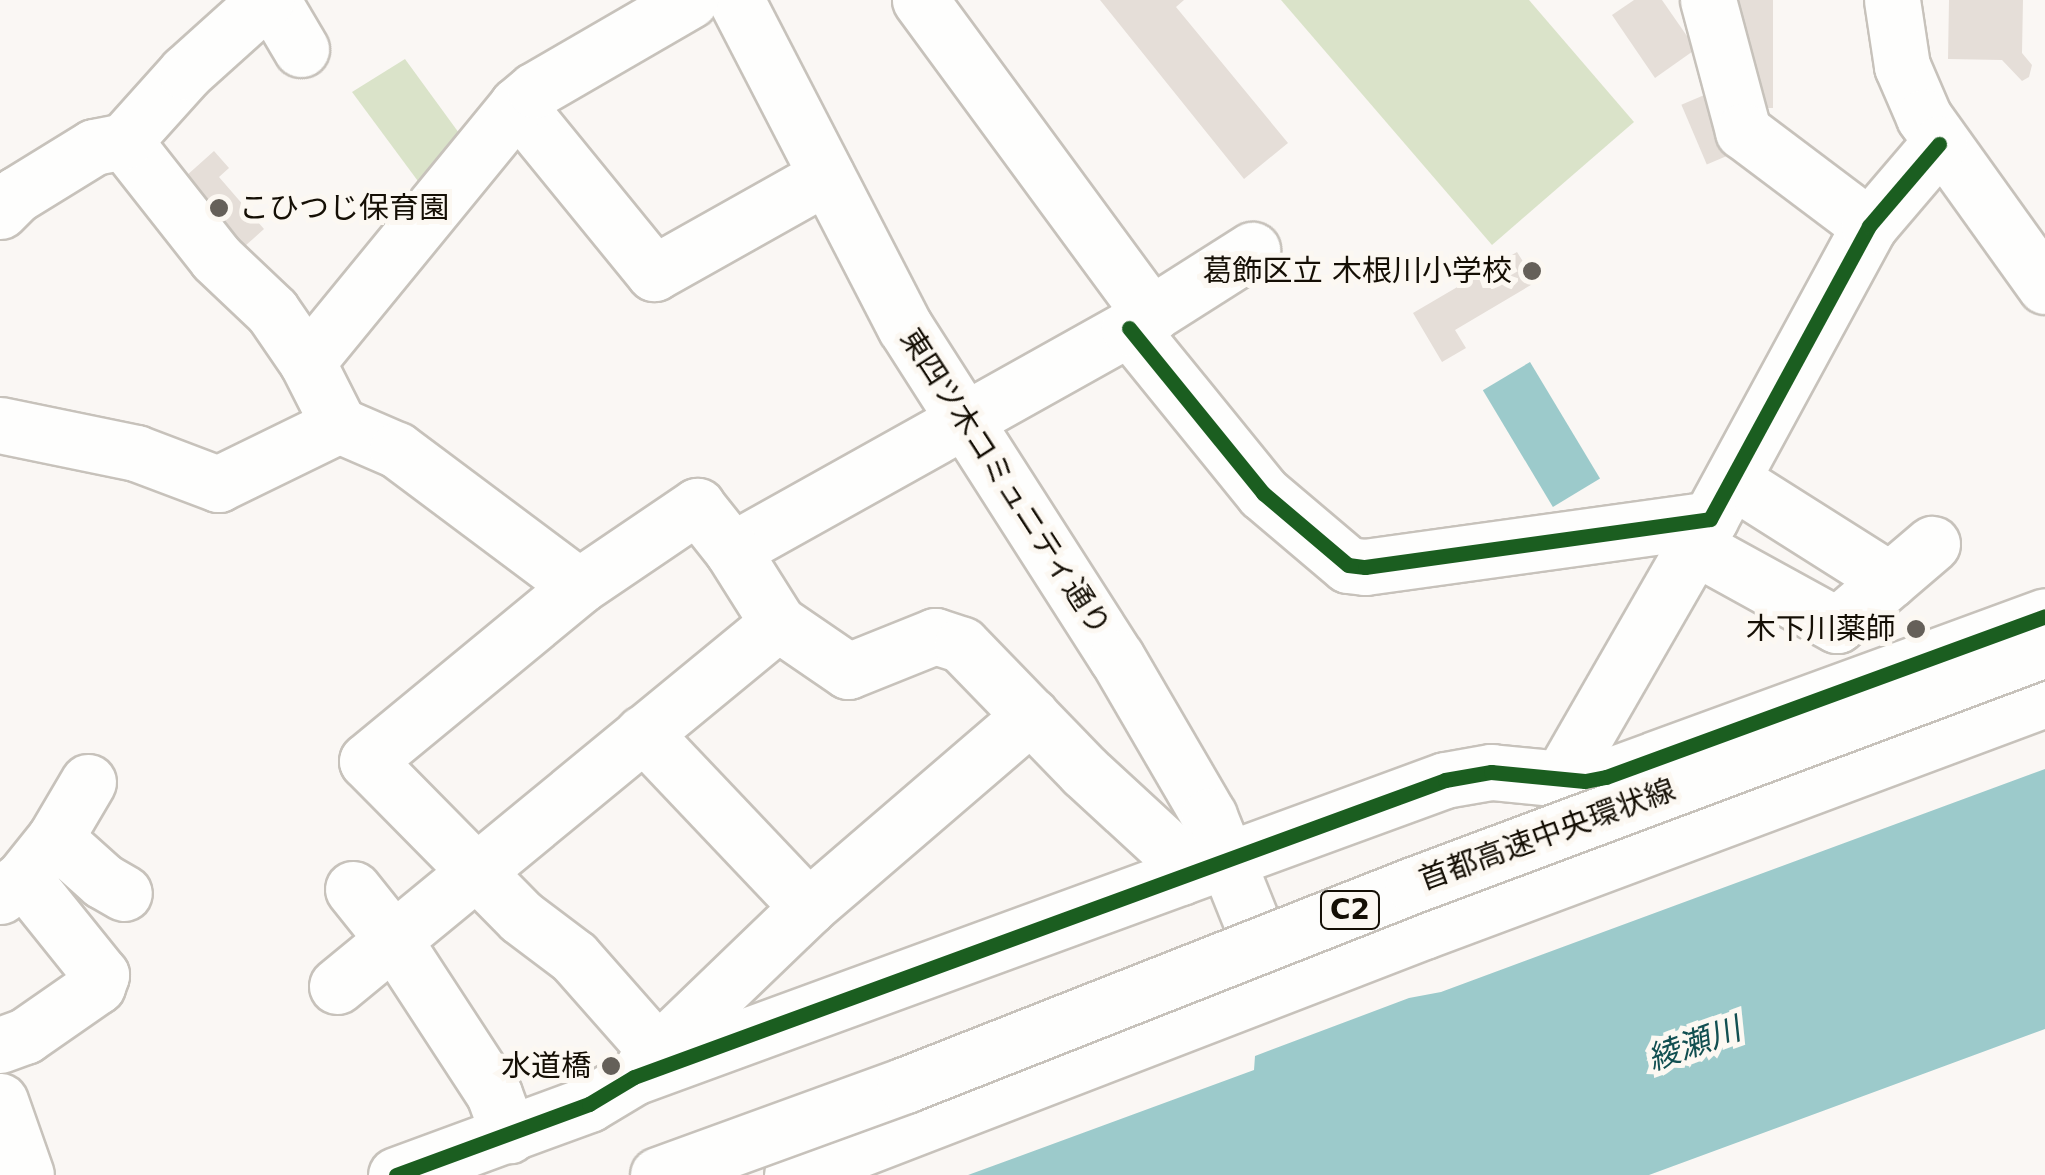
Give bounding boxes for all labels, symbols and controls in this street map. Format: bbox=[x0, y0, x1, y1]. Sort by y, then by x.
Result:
place label: こひつじ保育園 bbox=[239, 190, 449, 226]
marker: こひつじ保育園 bbox=[208, 197, 230, 219]
place label: 葛飾区立 木根川小学校 bbox=[1202, 253, 1512, 289]
marker: 葛飾区立 木根川小学校 bbox=[1521, 260, 1543, 282]
street label: 東四ツ木コミュニティ通り bbox=[892, 321, 1118, 643]
place label: 木下川薬師 bbox=[1746, 611, 1896, 647]
marker: 木下川薬師 bbox=[1905, 618, 1927, 640]
street label: 首都高速中央環状線 bbox=[1414, 772, 1680, 898]
road number: C2 bbox=[1318, 887, 1382, 933]
water label: 綾瀬川 bbox=[1642, 1010, 1746, 1078]
place label: 水道橋 bbox=[501, 1048, 591, 1084]
marker: 水道橋 bbox=[600, 1055, 622, 1077]

